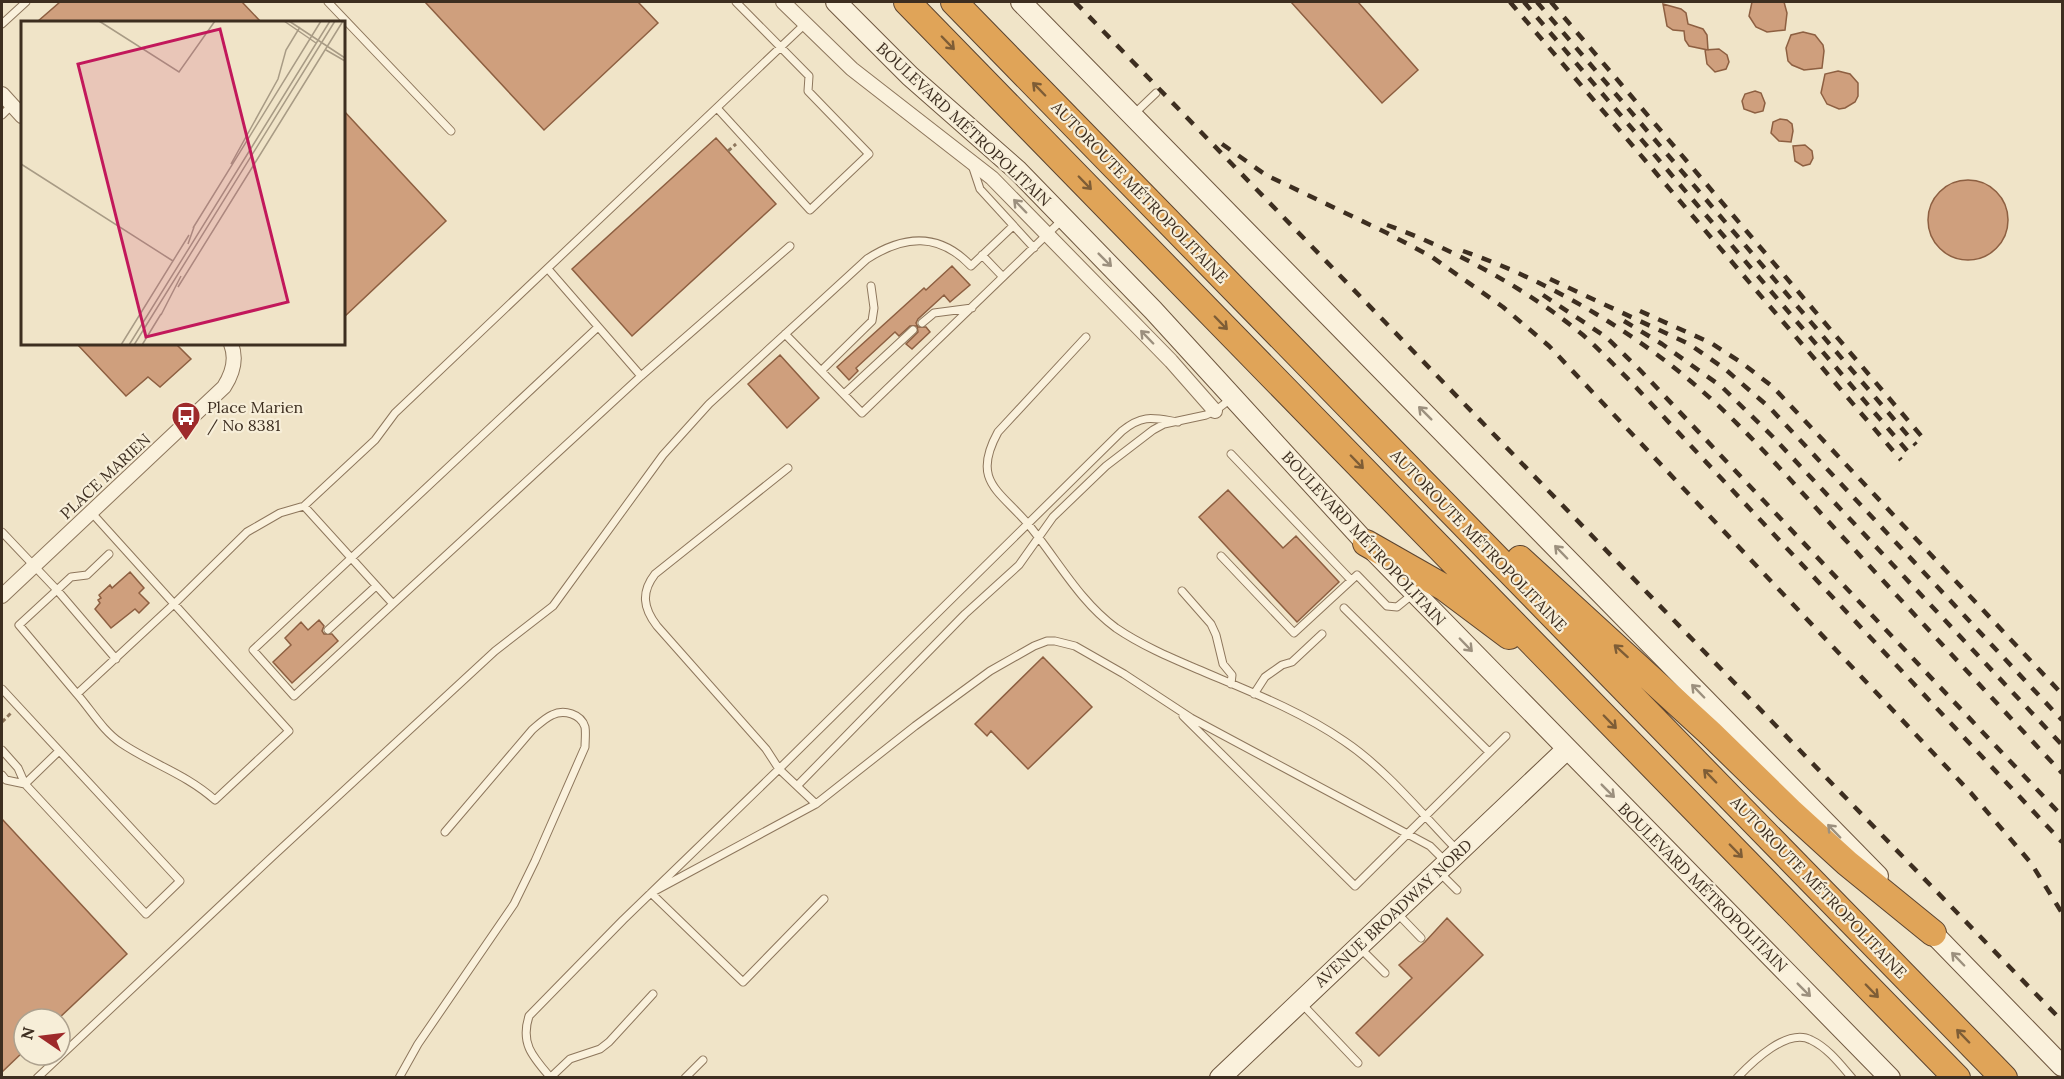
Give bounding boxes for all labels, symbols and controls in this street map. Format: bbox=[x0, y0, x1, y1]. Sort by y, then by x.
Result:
inset map bbox=[21, 21, 345, 345]
one-way arrow bbox=[941, 36, 956, 51]
street label: BOULEVARD MÉTROPOLITAIN bbox=[873, 38, 1055, 210]
one-way arrow bbox=[1032, 82, 1047, 97]
street label: AUTOROUTE MÉTROPOLITAINE bbox=[1047, 96, 1232, 287]
one-way arrow bbox=[1077, 175, 1092, 190]
one-way arrow bbox=[1012, 199, 1027, 214]
one-way arrow bbox=[1098, 253, 1112, 268]
one-way arrow bbox=[1213, 315, 1228, 330]
one-way arrow bbox=[1140, 329, 1155, 344]
place label: Place Marien / No 8381 bbox=[207, 397, 304, 436]
bus stop icon: Place Marien / No 8381 bbox=[170, 400, 202, 442]
one-way arrow bbox=[1417, 405, 1432, 420]
street label: PLACE MARIEN bbox=[56, 429, 154, 523]
street label: AUTOROUTE MÉTROPOLITAINE bbox=[1386, 444, 1571, 635]
street label: BOULEVARD MÉTROPOLITAIN bbox=[1278, 447, 1450, 629]
one-way arrow bbox=[1349, 455, 1364, 470]
one-way arrow bbox=[1554, 544, 1569, 559]
one-way arrow bbox=[1458, 637, 1473, 652]
one-way arrow bbox=[1613, 644, 1628, 658]
one-way arrow bbox=[1690, 684, 1705, 699]
one-way arrow bbox=[1603, 715, 1617, 730]
one-way arrow bbox=[1703, 768, 1717, 783]
one-way arrow bbox=[1601, 783, 1615, 798]
street label: AUTOROUTE MÉTROPOLITAINE bbox=[1726, 791, 1911, 982]
street label: BOULEVARD MÉTROPOLITAIN bbox=[1614, 798, 1792, 976]
one-way arrow bbox=[1827, 823, 1841, 838]
street label: AVENUE BROADWAY NORD bbox=[1309, 835, 1476, 992]
one-way arrow bbox=[1729, 844, 1743, 859]
one-way arrow bbox=[1951, 951, 1965, 966]
one-way arrow bbox=[1796, 982, 1811, 997]
one-way arrow bbox=[1865, 983, 1879, 998]
north arrow bbox=[12, 1007, 72, 1067]
text: N bbox=[16, 1025, 39, 1042]
one-way arrow bbox=[1956, 1028, 1971, 1043]

